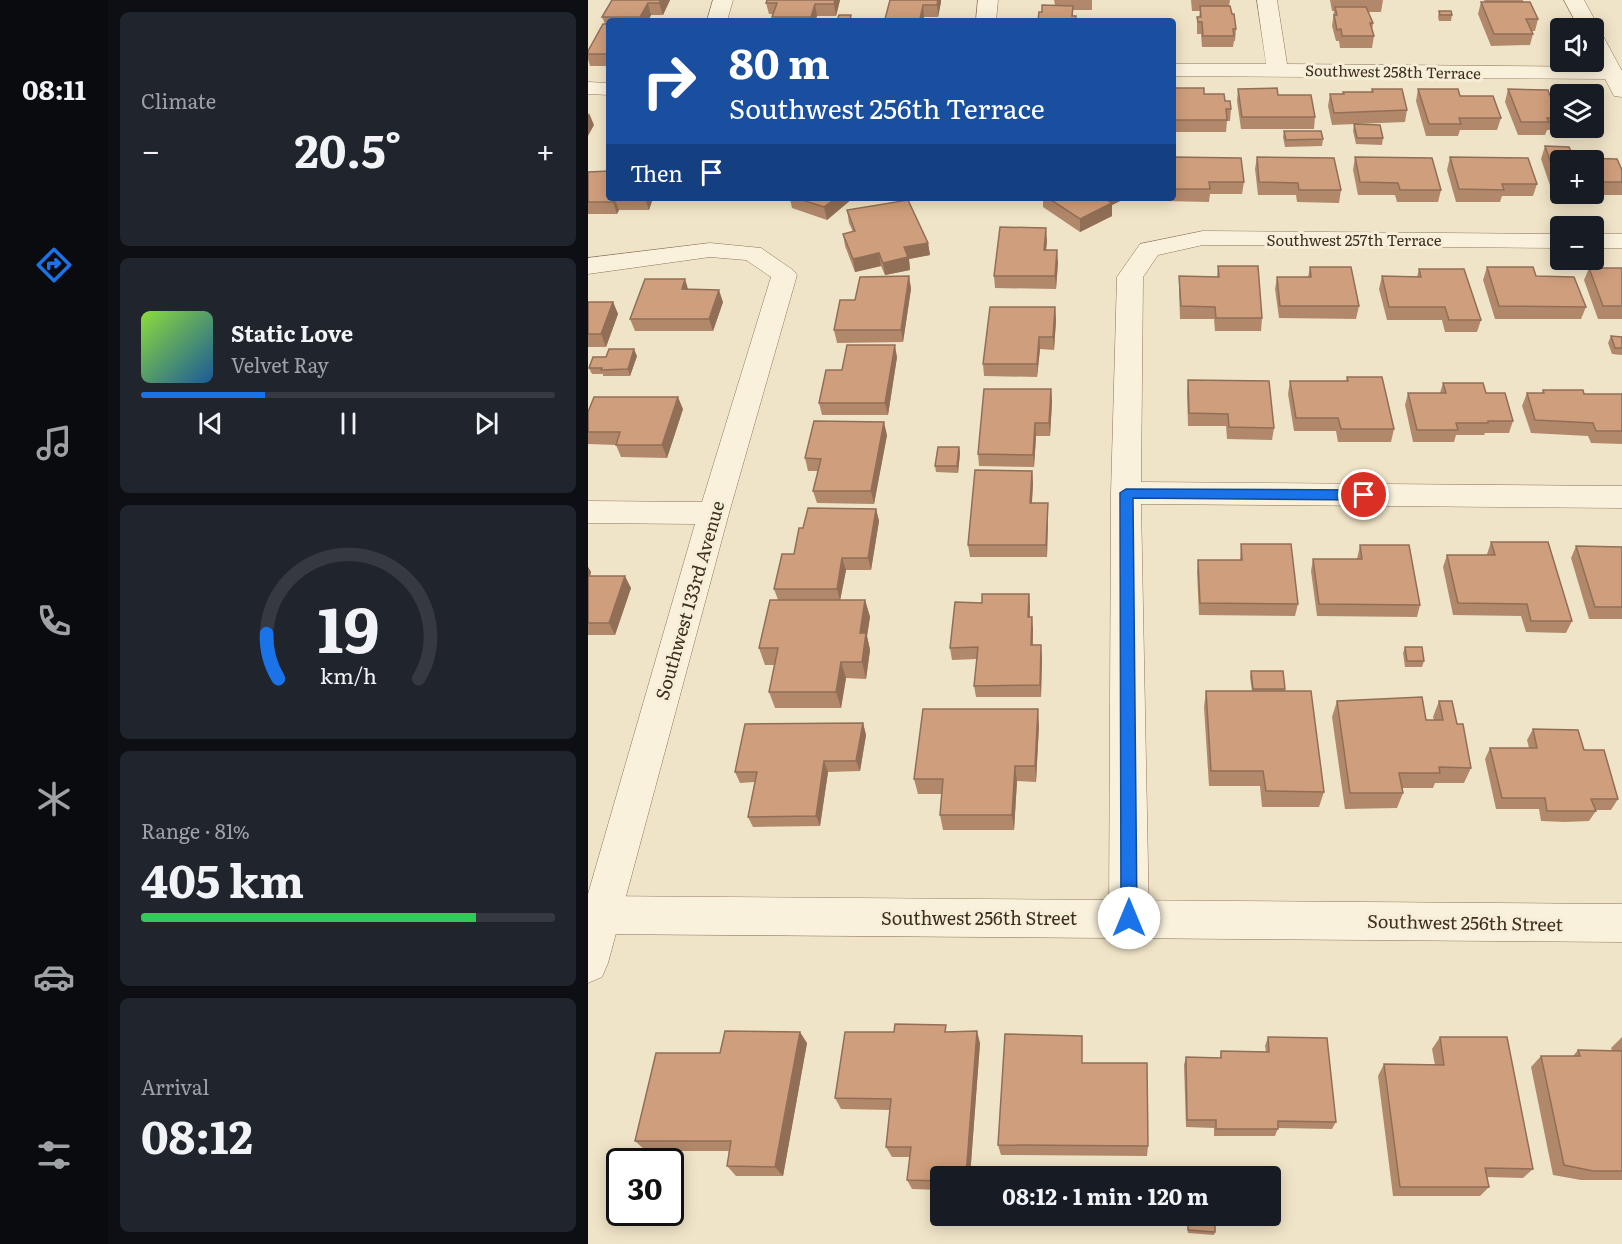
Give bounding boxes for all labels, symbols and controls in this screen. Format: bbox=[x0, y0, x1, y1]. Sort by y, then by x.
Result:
map controls bbox=[1550, 18, 1604, 270]
button: sound bbox=[1550, 18, 1604, 72]
text: 80 m bbox=[729, 30, 830, 92]
icon: right bbox=[630, 42, 708, 120]
street label: Southwest 258th Terrace bbox=[1305, 58, 1481, 84]
text: 08:11 bbox=[22, 68, 86, 108]
button: layers bbox=[1550, 84, 1604, 138]
text: Climate bbox=[141, 85, 216, 115]
text: Southwest 256th Terrace bbox=[729, 87, 1045, 127]
text: 20.5° bbox=[294, 115, 402, 182]
text: − bbox=[141, 124, 160, 173]
text: + bbox=[536, 124, 555, 173]
button: + bbox=[1550, 150, 1604, 204]
text: Then bbox=[630, 156, 683, 189]
icon: arrive bbox=[695, 156, 728, 189]
button: − bbox=[1550, 216, 1604, 270]
street label: Southwest 257th Terrace bbox=[1267, 228, 1442, 251]
icon: directions bbox=[33, 244, 75, 286]
text: Static Love bbox=[231, 316, 353, 349]
text: Velvet Ray bbox=[231, 349, 329, 379]
icon: previous bbox=[194, 407, 227, 440]
icon: pause bbox=[332, 407, 365, 440]
icon: next bbox=[470, 407, 503, 440]
icon: music bbox=[33, 422, 75, 464]
pin bbox=[1338, 469, 1389, 520]
icon: arrive bbox=[1347, 478, 1380, 511]
street label: Southwest 133rd Avenue bbox=[648, 497, 730, 703]
text: 19 bbox=[317, 580, 379, 672]
icon: phone bbox=[33, 600, 75, 642]
text: km/h bbox=[319, 659, 377, 691]
icon: climate bbox=[33, 778, 75, 820]
text: Range · 81% bbox=[141, 815, 250, 845]
text: 405 km bbox=[141, 845, 304, 912]
position arrow bbox=[1097, 886, 1161, 950]
street label: Southwest 256th Street bbox=[881, 904, 1078, 931]
street label: Southwest 256th Street bbox=[1367, 907, 1564, 937]
icon: car bbox=[33, 956, 75, 998]
text: Arrival bbox=[141, 1071, 209, 1101]
text: 08:12 bbox=[141, 1101, 253, 1168]
icon: filters bbox=[33, 1134, 75, 1176]
speed limit sign: 30 bbox=[606, 1148, 684, 1226]
text: 08:12 · 1 min · 120 m bbox=[1002, 1179, 1209, 1212]

